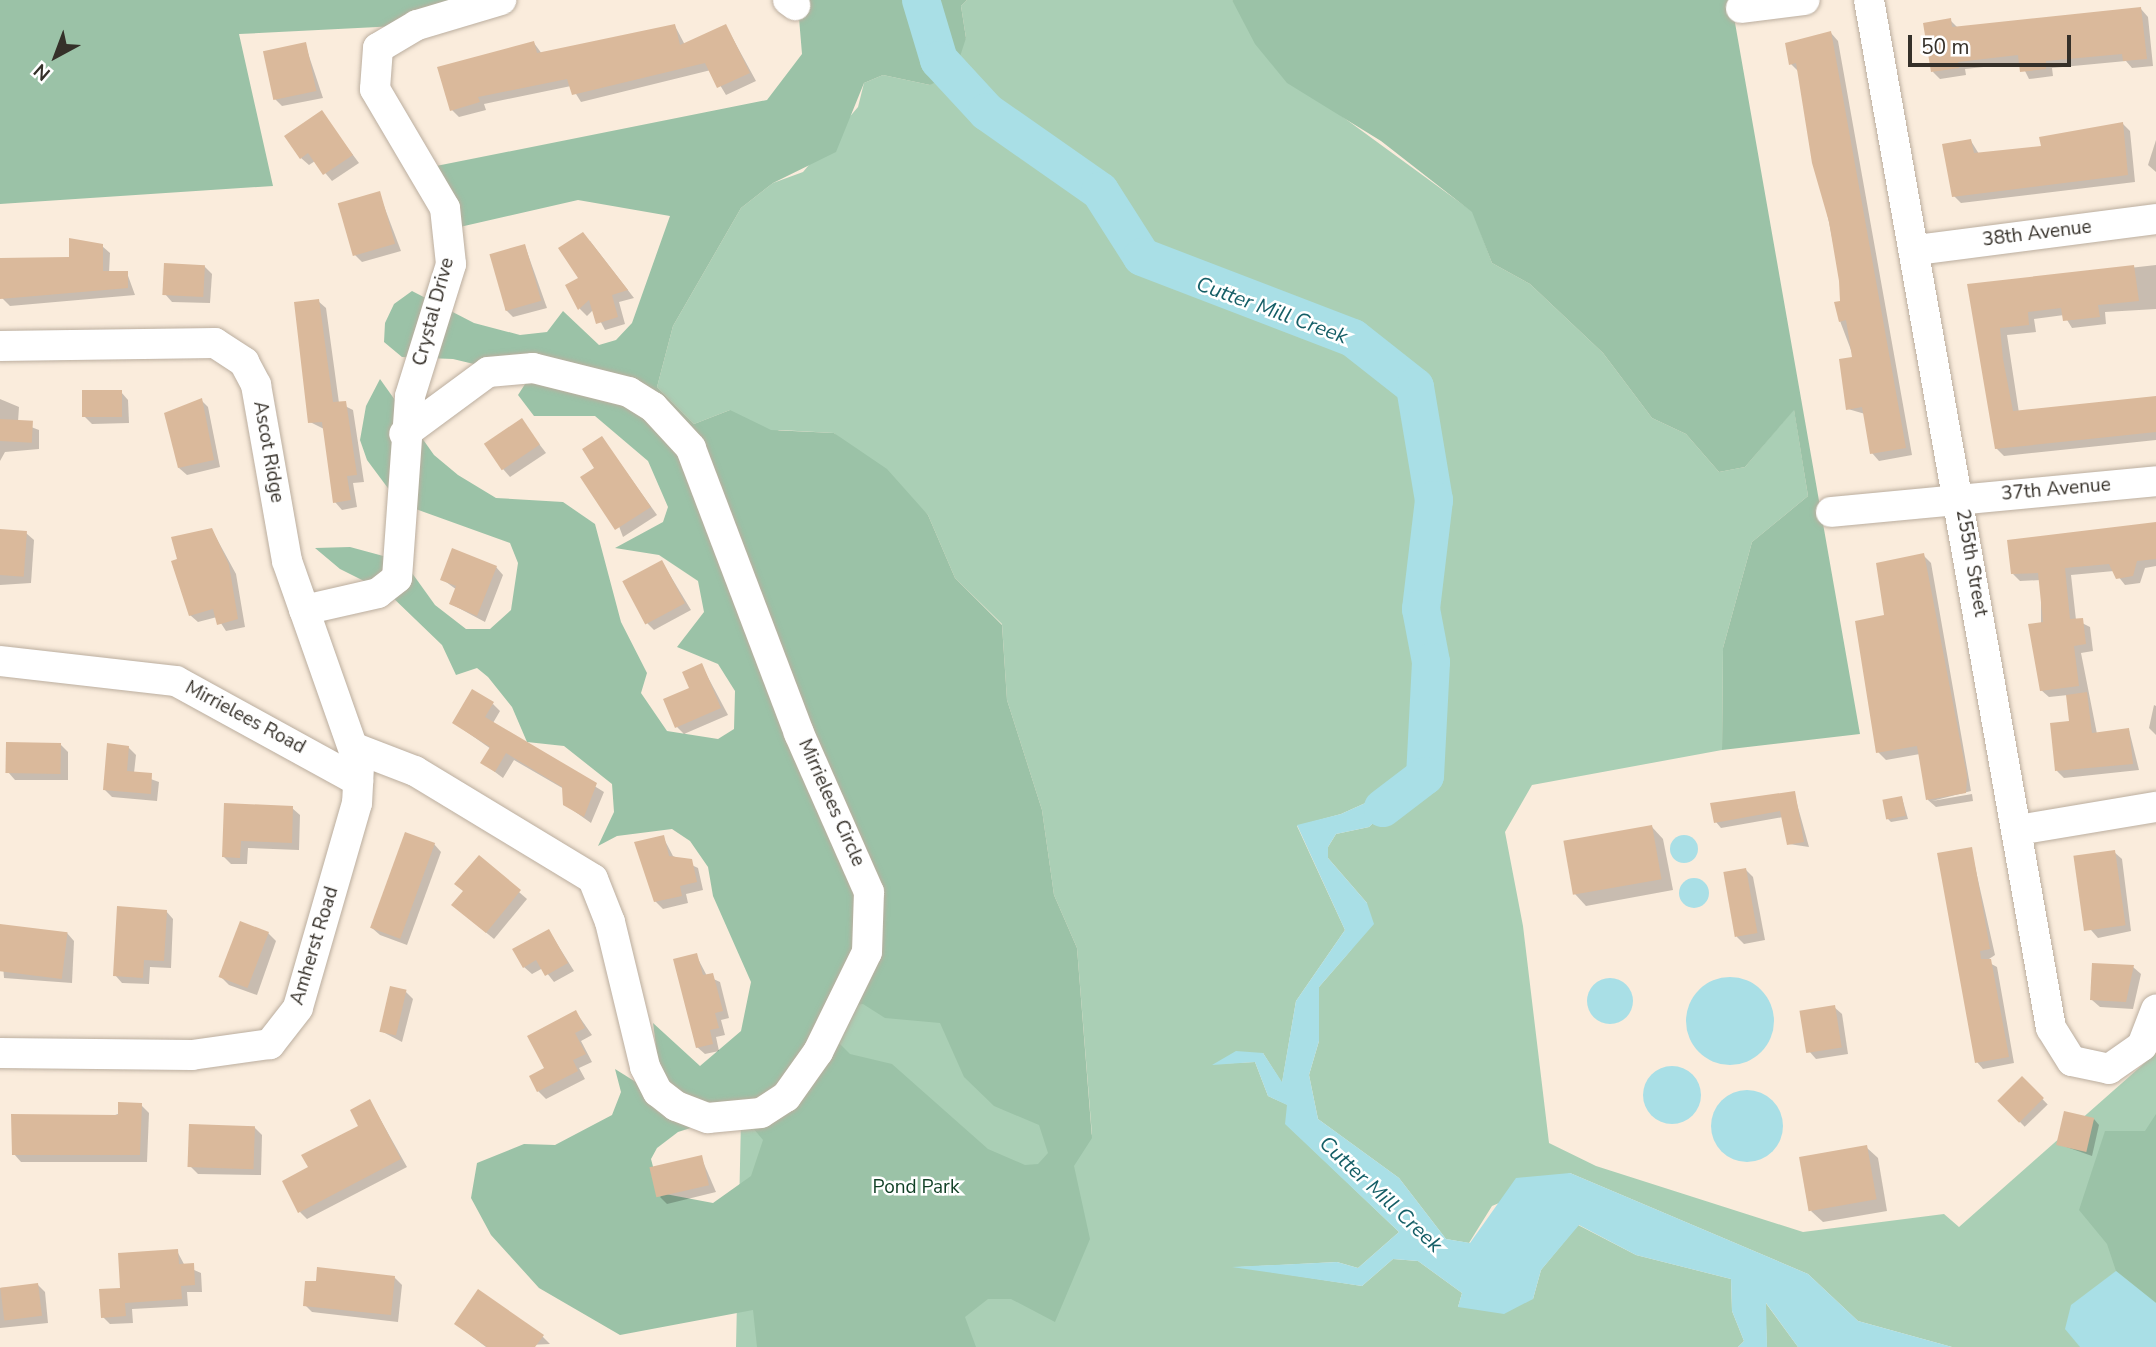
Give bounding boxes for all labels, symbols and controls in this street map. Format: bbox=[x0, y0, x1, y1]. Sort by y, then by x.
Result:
north arrow bbox=[21, 21, 91, 91]
scale bar bbox=[1911, 21, 2074, 65]
text: 50 m bbox=[1921, 33, 1970, 61]
text: N bbox=[28, 57, 56, 86]
street label: 38th Avenue bbox=[1981, 216, 2093, 252]
street label: Crystal Drive bbox=[409, 255, 459, 369]
water label: Cutter Mill Creek bbox=[1193, 271, 1351, 349]
street label: Ascot Ridge bbox=[248, 399, 288, 505]
street label: 37th Avenue bbox=[2000, 474, 2112, 506]
street label: 255th Street bbox=[1950, 508, 1992, 618]
street label: Mirrielees Road bbox=[181, 677, 309, 759]
street label: Mirrielees Circle bbox=[793, 736, 869, 870]
street label: Amherst Road bbox=[286, 884, 344, 1008]
water label: Cutter Mill Creek bbox=[1314, 1131, 1448, 1257]
park label: Pond Park bbox=[873, 1177, 959, 1199]

